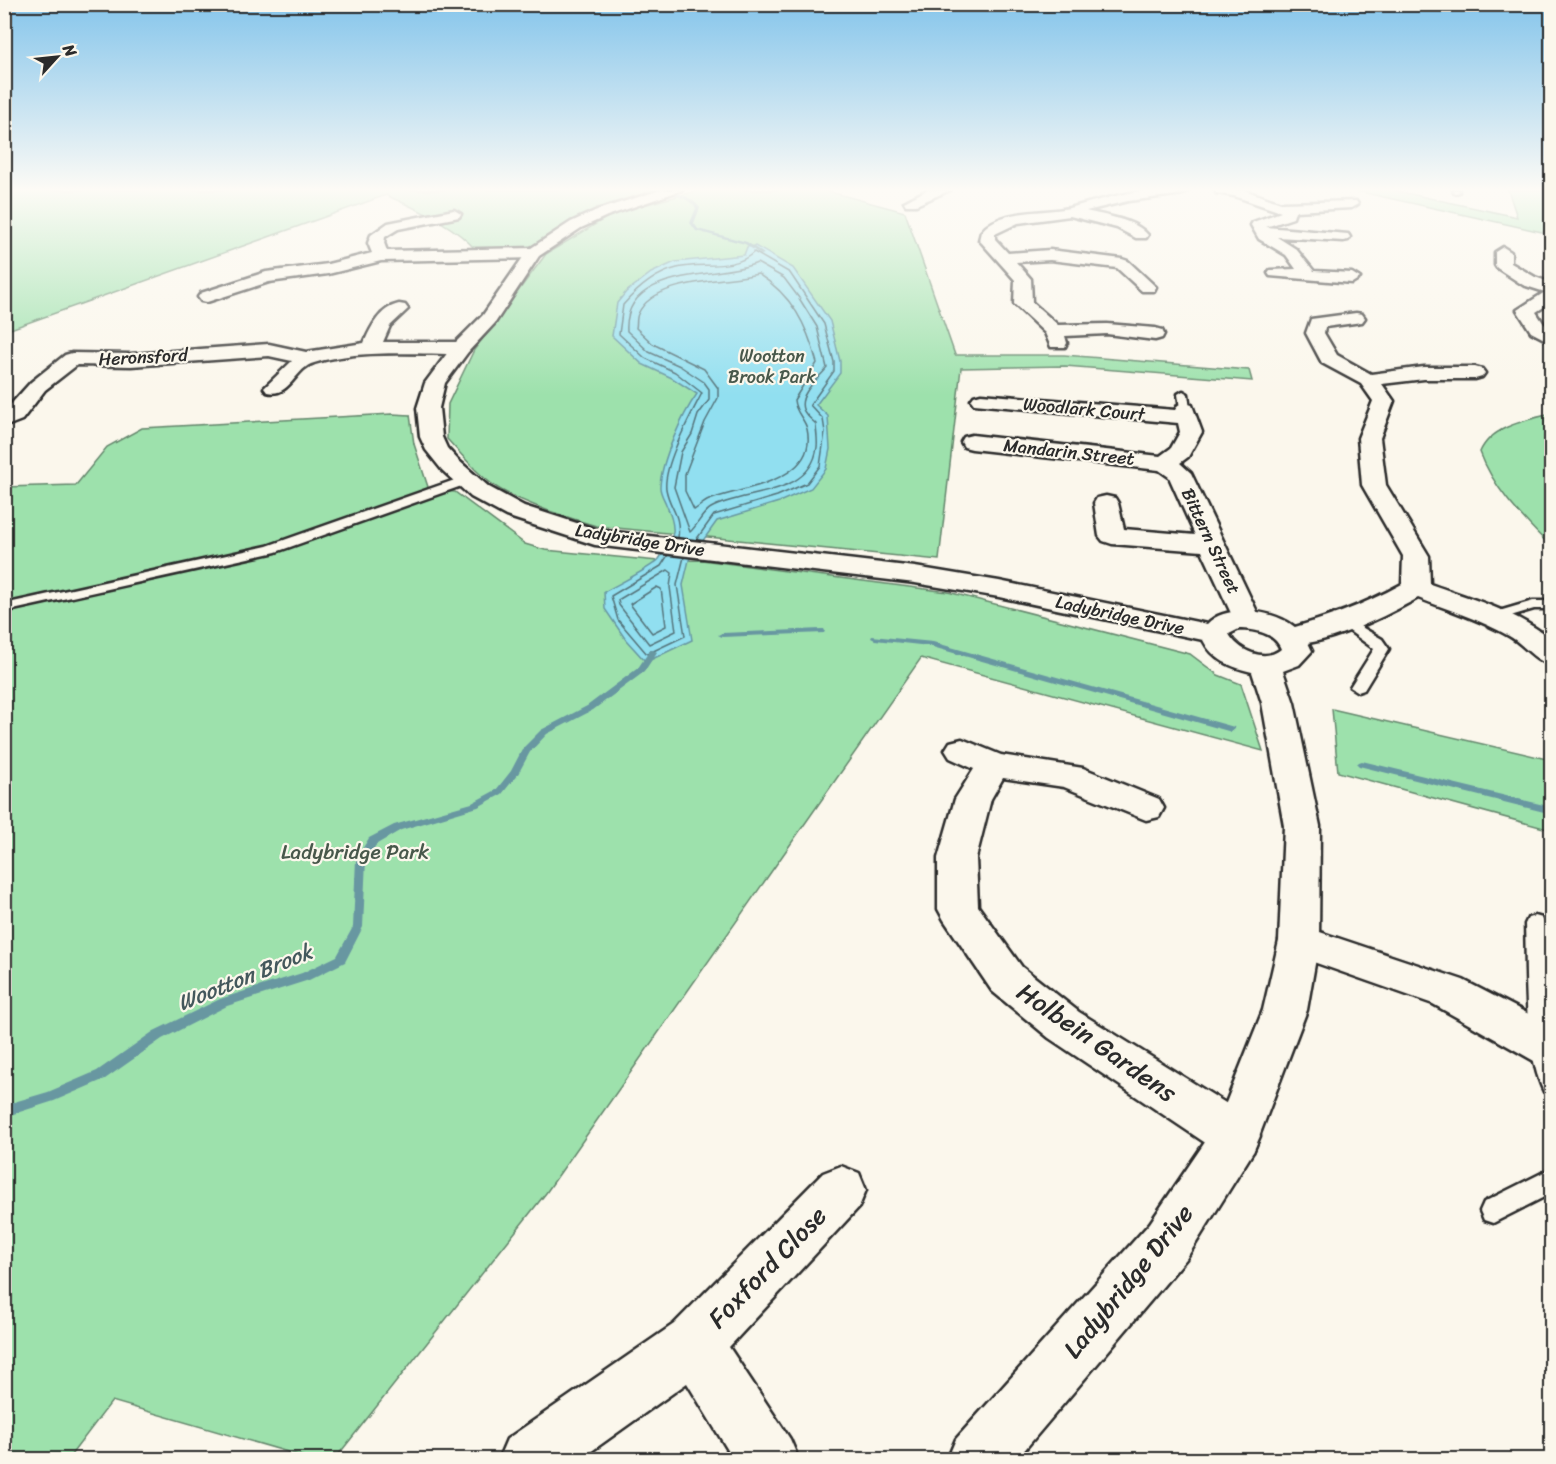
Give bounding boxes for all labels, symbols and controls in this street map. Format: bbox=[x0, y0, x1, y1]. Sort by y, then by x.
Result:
north arrow bbox=[27, 27, 87, 87]
text: N bbox=[54, 38, 86, 63]
street label: Heronsford bbox=[98, 339, 190, 375]
park label: Wootton Brook Park bbox=[728, 340, 816, 393]
street label: Woodlark Court bbox=[1022, 388, 1147, 430]
street label: Mandarin Street bbox=[1002, 429, 1136, 475]
street label: Bittern Street bbox=[1172, 482, 1250, 600]
street label: Ladybridge Drive bbox=[573, 514, 707, 566]
street label: Ladybridge Drive bbox=[1053, 586, 1187, 644]
park label: Ladybridge Park bbox=[281, 833, 429, 871]
water label: Wootton Brook bbox=[171, 932, 320, 1022]
street label: Holbein Gardens bbox=[1007, 969, 1188, 1115]
street label: Ladybridge Drive bbox=[1051, 1193, 1205, 1369]
street label: Foxford Close bbox=[696, 1195, 838, 1339]

